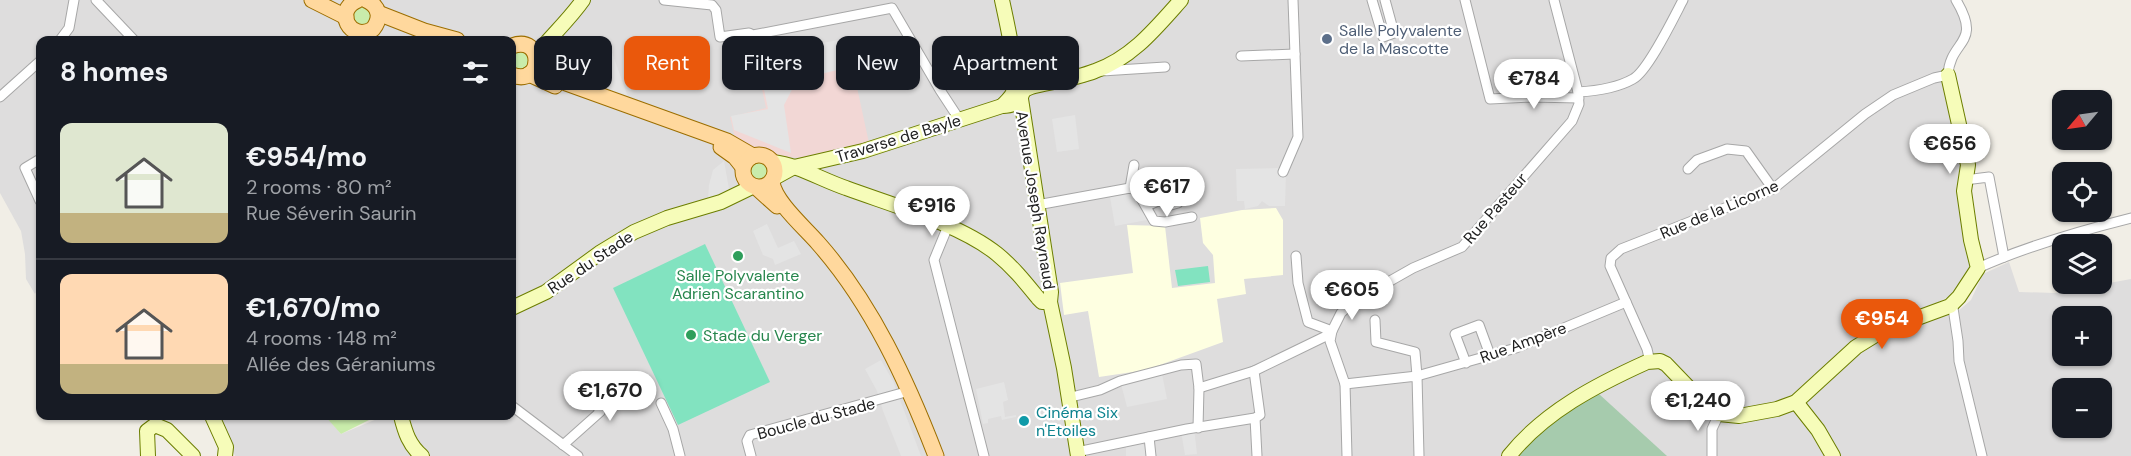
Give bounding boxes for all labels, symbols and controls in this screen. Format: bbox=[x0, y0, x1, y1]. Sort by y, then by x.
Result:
place label: Salle Polyvalente de la Mascotte bbox=[1339, 20, 1462, 59]
marker: Salle Polyvalente de la Mascotte bbox=[1320, 32, 1334, 46]
chip: Buy bbox=[534, 36, 612, 90]
chip: Rent bbox=[624, 36, 710, 90]
chip: Filters bbox=[722, 36, 824, 90]
chip: New bbox=[836, 36, 920, 90]
chip: Apartment bbox=[932, 36, 1079, 90]
text: 8 homes bbox=[60, 55, 168, 89]
icon: filters bbox=[459, 56, 492, 89]
pin: €784 bbox=[1498, 59, 1570, 110]
text: €784 bbox=[1508, 65, 1560, 91]
north arrow bbox=[2052, 90, 2112, 150]
map controls bbox=[2052, 90, 2112, 438]
street label: Traverse de Bayle bbox=[833, 109, 963, 168]
street label: Avenue Joseph Raynaud bbox=[1011, 109, 1060, 291]
pin: €656 bbox=[1914, 124, 1986, 175]
text: €656 bbox=[1923, 130, 1977, 156]
text: €954/mo bbox=[246, 140, 367, 174]
icon: home bbox=[108, 147, 180, 219]
button: locate bbox=[2052, 162, 2112, 222]
pin: €617 bbox=[1131, 167, 1203, 218]
street label: Rue Pasteur bbox=[1459, 168, 1532, 248]
text: €617 bbox=[1144, 173, 1190, 199]
text: 2 rooms · 80 m² bbox=[246, 174, 392, 200]
street label: Rue de la Licorne bbox=[1657, 175, 1782, 244]
pin: €916 bbox=[896, 186, 968, 237]
text: €916 bbox=[908, 192, 956, 218]
text: Rue Séverin Saurin bbox=[246, 200, 417, 226]
street label: Rue du Stade bbox=[543, 226, 637, 299]
button: layers bbox=[2052, 234, 2112, 294]
marker: Salle Polyvalente Adrien Scarantino bbox=[731, 249, 745, 263]
place label: Salle Polyvalente Adrien Scarantino bbox=[672, 265, 804, 304]
pin: €605 bbox=[1316, 270, 1388, 321]
text: €605 bbox=[1325, 276, 1380, 302]
text: €1,670/mo bbox=[246, 291, 381, 325]
icon: home bbox=[108, 298, 180, 370]
pin: €954 bbox=[1846, 299, 1918, 350]
text: €954 bbox=[1855, 305, 1909, 331]
button: + bbox=[2052, 306, 2112, 366]
street label: Rue Ampère bbox=[1477, 317, 1569, 368]
text: 4 rooms · 148 m² bbox=[246, 325, 397, 351]
place label: Stade du Verger bbox=[703, 325, 822, 346]
marker: Stade du Verger bbox=[684, 328, 698, 342]
text: Allée des Géraniums bbox=[246, 351, 436, 377]
pin: €1,670 bbox=[561, 371, 659, 422]
text: €1,670 bbox=[577, 377, 643, 403]
button: − bbox=[2052, 378, 2112, 438]
pin: €1,240 bbox=[1649, 381, 1747, 432]
text: €1,240 bbox=[1665, 387, 1731, 413]
street label: Boucle du Stade bbox=[755, 393, 877, 444]
place label: Cinéma Six n'Etoiles bbox=[1036, 402, 1118, 441]
marker: Cinéma Six n'Etoiles bbox=[1017, 414, 1031, 428]

